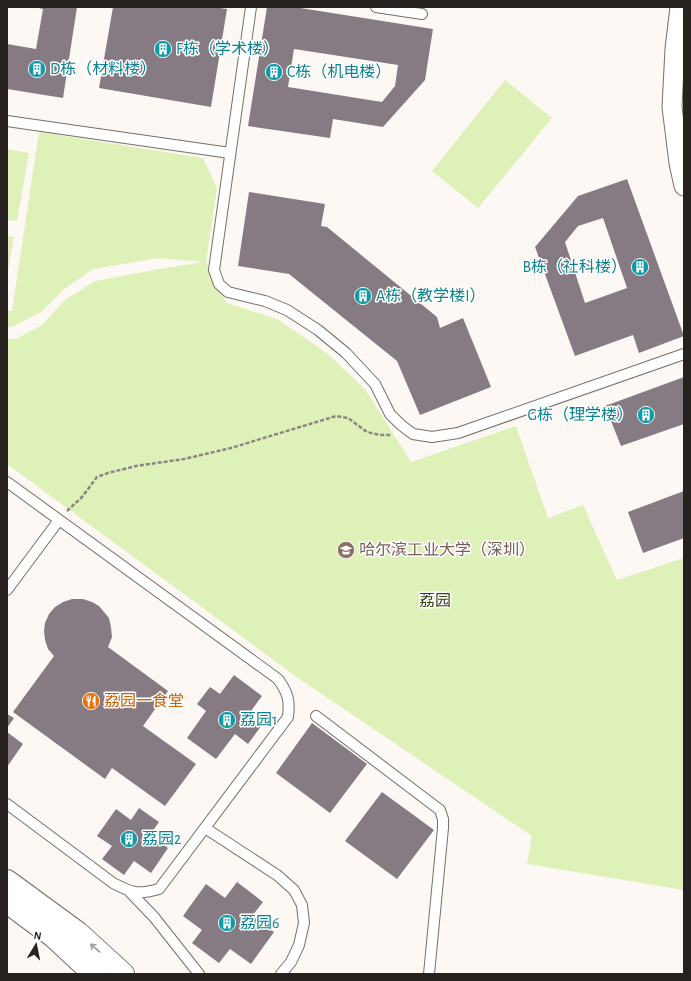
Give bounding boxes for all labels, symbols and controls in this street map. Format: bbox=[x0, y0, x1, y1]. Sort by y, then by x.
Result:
building icon: F栋（学术楼） bbox=[153, 39, 173, 59]
place label: F栋（学术楼） bbox=[176, 40, 279, 57]
building icon: D栋（材料楼） bbox=[27, 59, 47, 79]
place label: D栋（材料楼） bbox=[50, 60, 156, 77]
building icon: C栋（机电楼） bbox=[264, 62, 284, 82]
place label: C栋（机电楼） bbox=[287, 63, 391, 80]
building icon: B栋（社科楼） bbox=[630, 257, 650, 277]
place label: B栋（社科楼） bbox=[522, 258, 627, 275]
building icon: A栋（教学楼I） bbox=[353, 286, 373, 306]
place label: A栋（教学楼I） bbox=[376, 287, 486, 304]
building icon: G栋（理学楼） bbox=[636, 405, 656, 425]
place label: G栋（理学楼） bbox=[527, 406, 633, 423]
school or university icon: 哈尔滨工业大学（深圳） bbox=[336, 540, 356, 560]
place label: 哈尔滨工业大学（深圳） bbox=[359, 541, 535, 558]
park label: 荔园 bbox=[419, 593, 451, 609]
restaurant icon: 荔园一食堂 bbox=[81, 691, 101, 711]
place label: 荔园一食堂 bbox=[104, 692, 184, 709]
building icon: 荔园1 bbox=[217, 710, 237, 730]
place label: 荔园1 bbox=[240, 712, 278, 728]
building icon: 荔园2 bbox=[119, 829, 139, 849]
place label: 荔园2 bbox=[142, 831, 181, 847]
building icon: 荔园6 bbox=[217, 913, 237, 933]
place label: 荔园6 bbox=[240, 915, 280, 931]
north arrow bbox=[16, 925, 56, 965]
text: N bbox=[33, 930, 42, 942]
one-way arrow bbox=[89, 943, 100, 952]

